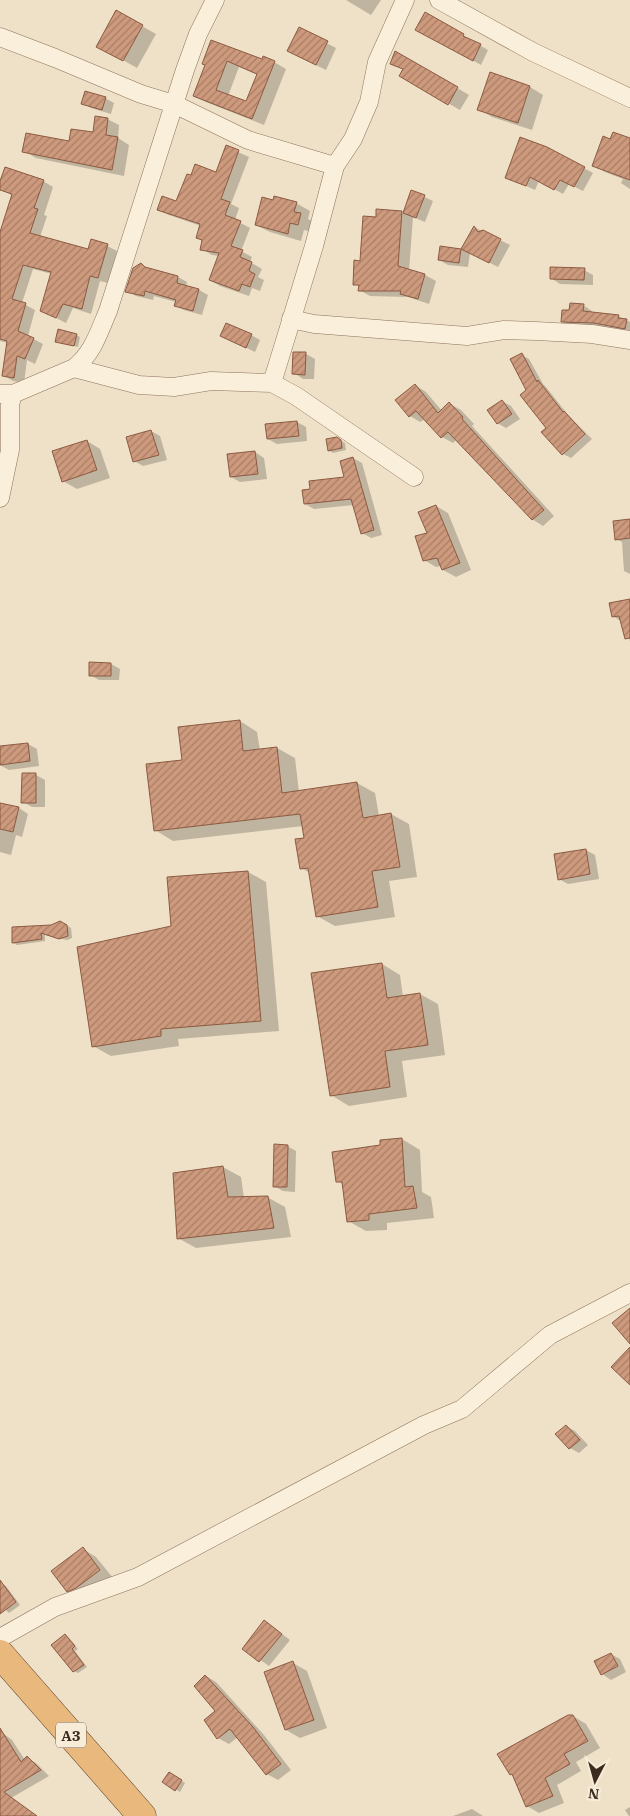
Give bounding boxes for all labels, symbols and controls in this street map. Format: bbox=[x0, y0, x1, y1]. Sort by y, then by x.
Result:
road number: A3 bbox=[56, 1722, 86, 1748]
north arrow bbox=[570, 1756, 620, 1806]
text: N bbox=[587, 1784, 600, 1803]

